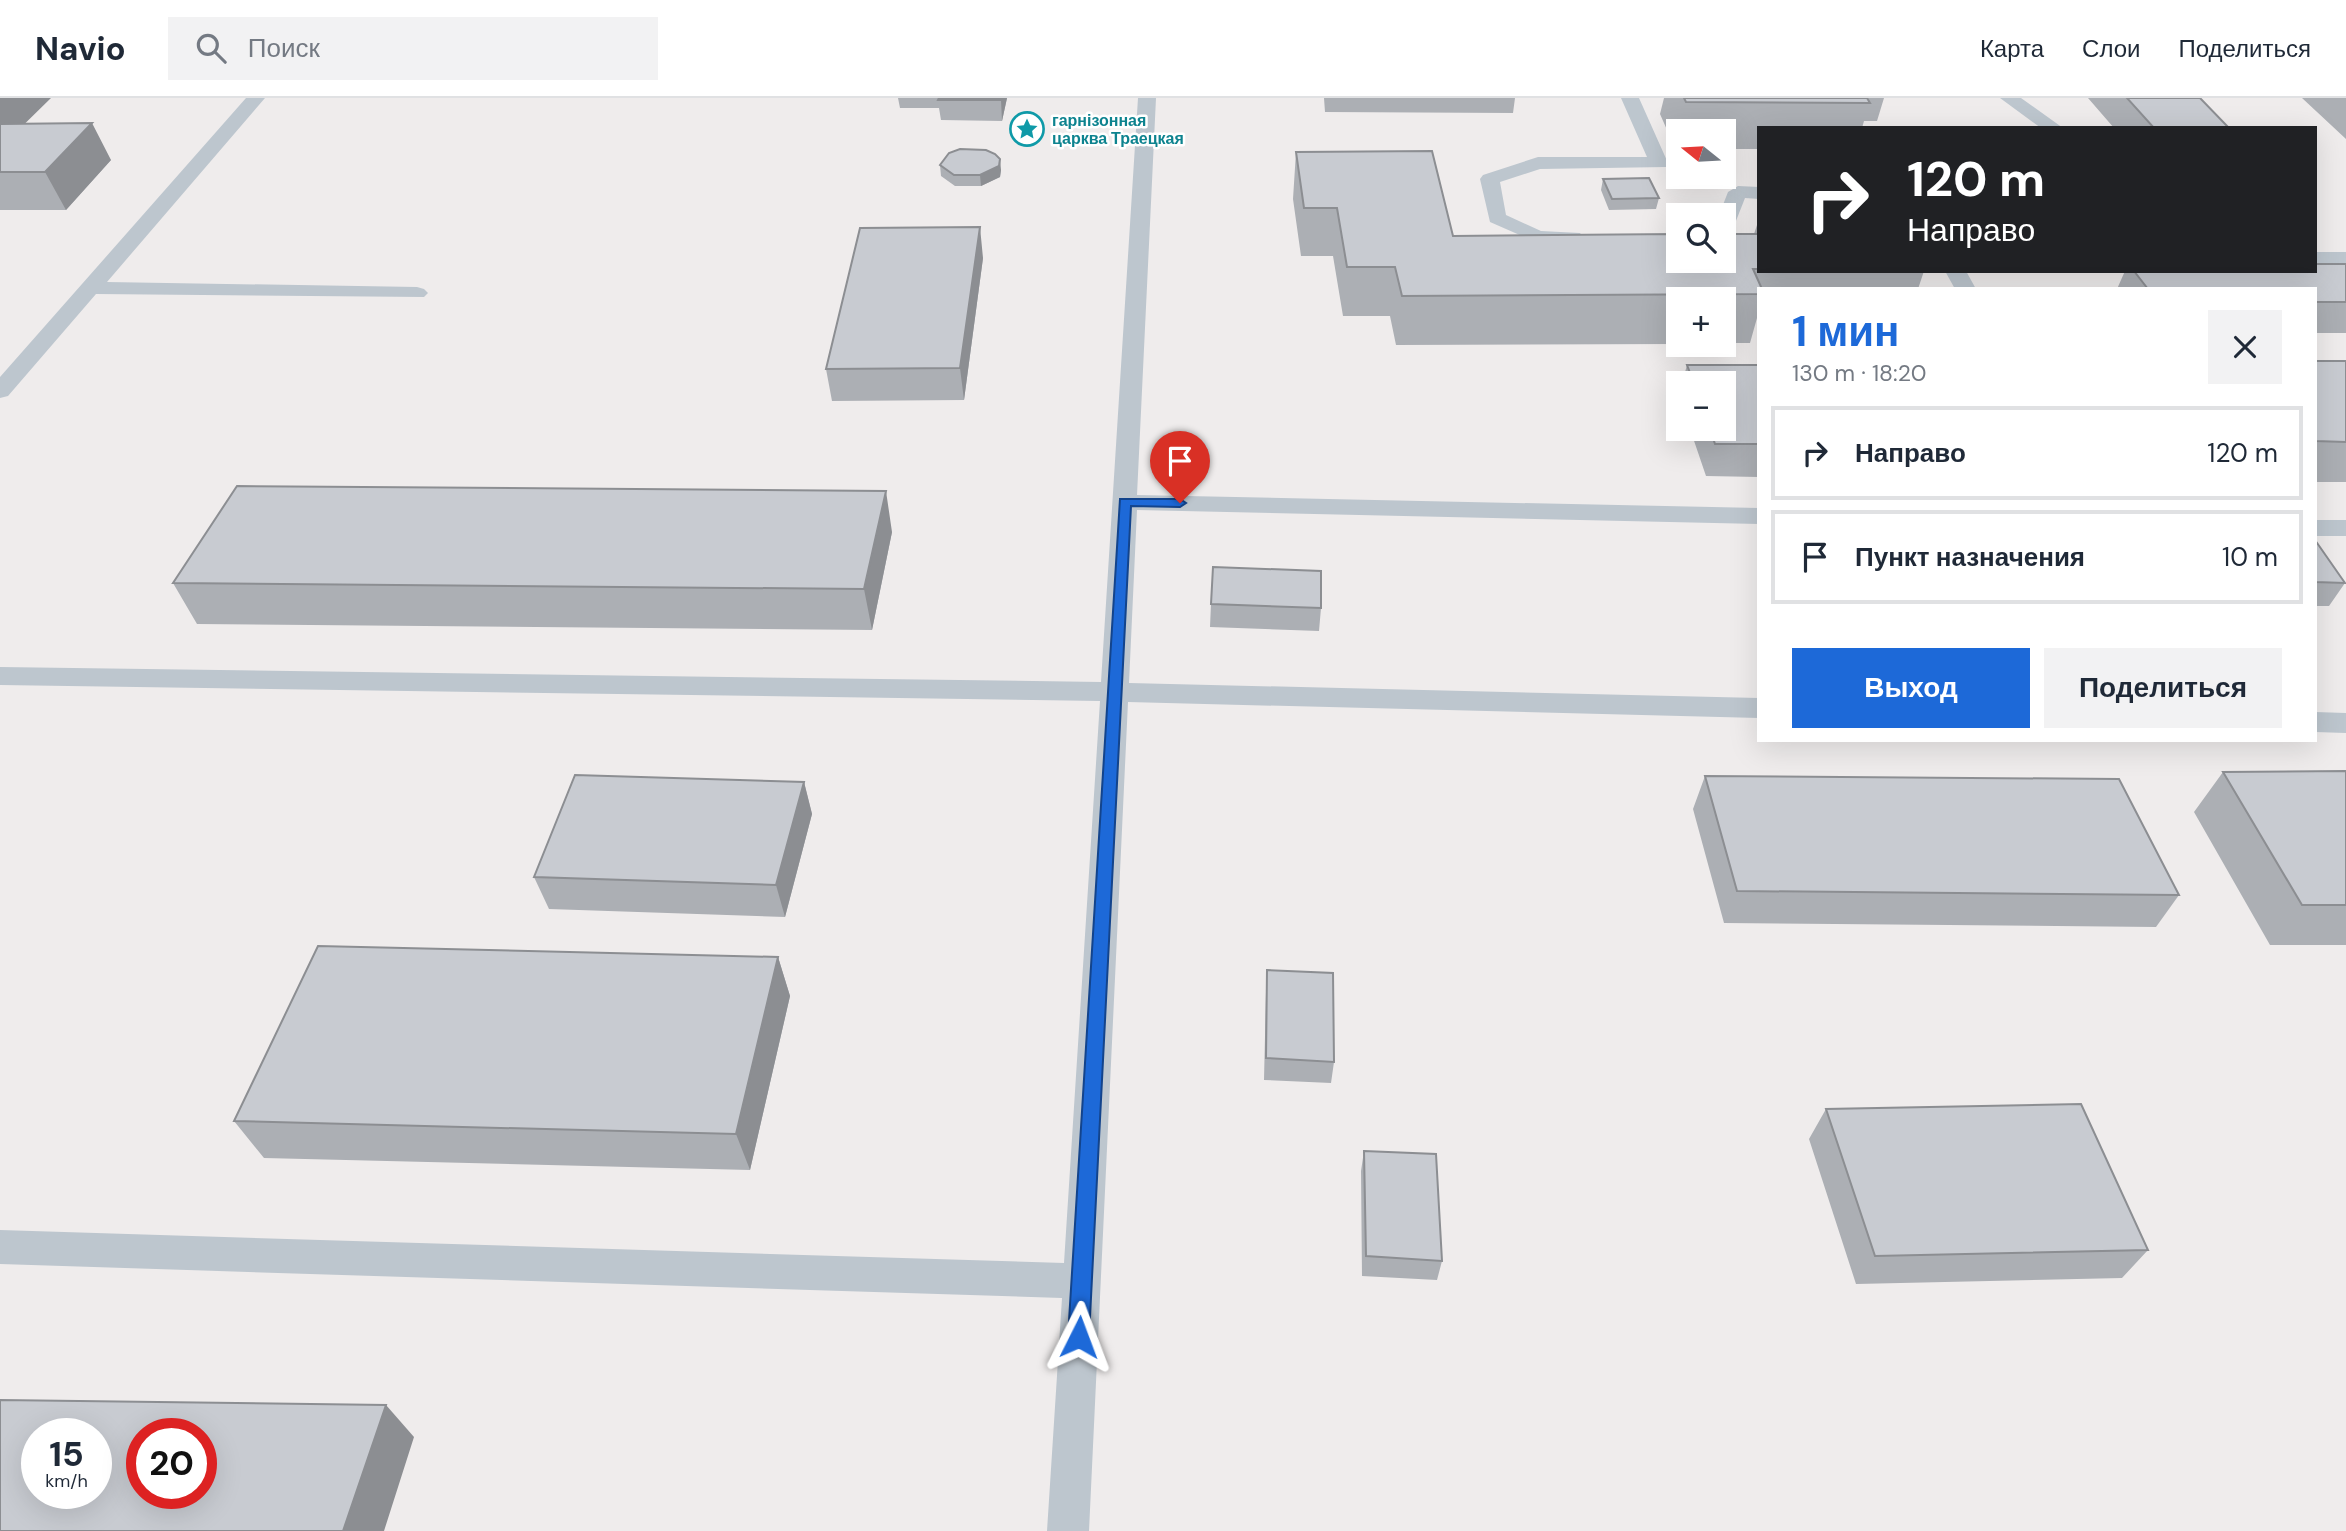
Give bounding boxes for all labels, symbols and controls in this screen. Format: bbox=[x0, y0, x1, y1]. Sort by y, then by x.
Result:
search box bbox=[168, 17, 658, 80]
text: Navio bbox=[35, 27, 126, 70]
icon: search bbox=[192, 29, 230, 67]
text: Поиск bbox=[248, 31, 320, 65]
text: Карта bbox=[1980, 33, 2044, 64]
text: Слои bbox=[2082, 33, 2140, 64]
text: Поделиться bbox=[2178, 33, 2311, 64]
place icon: гарнізонная царква Траецкая bbox=[1008, 110, 1046, 148]
place label: гарнізонная царква Траецкая bbox=[1052, 110, 1184, 149]
north arrow bbox=[1666, 119, 1736, 189]
map controls bbox=[1666, 119, 1736, 441]
text: 120 m bbox=[1907, 147, 2045, 211]
icon: right bbox=[1792, 154, 1883, 245]
button: search bbox=[1666, 203, 1736, 273]
text: Направо bbox=[1907, 209, 2035, 251]
button: + bbox=[1666, 287, 1736, 357]
text: 1 мин bbox=[1792, 304, 1899, 359]
button: close bbox=[2208, 310, 2282, 384]
text: 130 m · 18:20 bbox=[1792, 358, 1926, 388]
button: − bbox=[1666, 371, 1736, 441]
pin bbox=[1150, 431, 1210, 503]
icon: right bbox=[1796, 434, 1834, 472]
text: Направо bbox=[1855, 436, 1966, 470]
text: 120 m bbox=[2207, 436, 2278, 470]
icon: arrive bbox=[1161, 442, 1199, 480]
icon: arrive bbox=[1796, 538, 1834, 576]
text: Пункт назначения bbox=[1855, 540, 2085, 574]
text: 10 m bbox=[2222, 540, 2278, 574]
button: Выход bbox=[1792, 648, 2030, 728]
button: Поделиться bbox=[2044, 648, 2282, 728]
position arrow bbox=[1042, 1300, 1116, 1374]
speed limit sign: 20 bbox=[126, 1418, 217, 1509]
text: 15 bbox=[49, 1431, 84, 1477]
text: km/h bbox=[45, 1469, 88, 1493]

